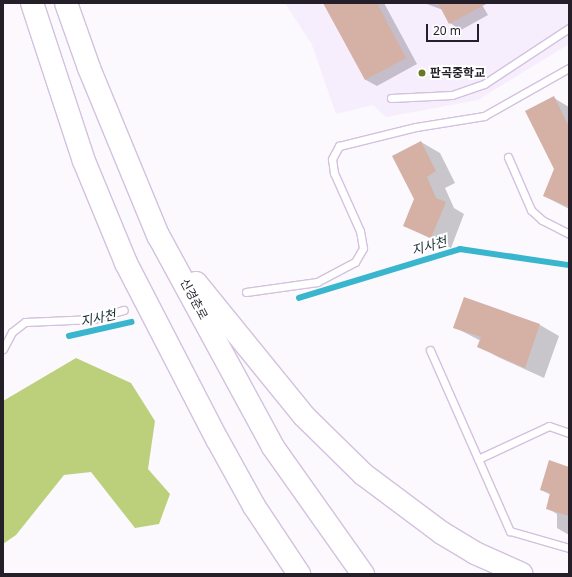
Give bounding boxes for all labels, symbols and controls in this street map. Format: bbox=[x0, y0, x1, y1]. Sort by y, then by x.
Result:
scale bar bbox=[428, 16, 481, 42]
text: 20 m bbox=[433, 22, 461, 39]
place label: 판곡중학교 bbox=[430, 66, 485, 80]
marker: 판곡중학교 bbox=[417, 68, 427, 78]
water label: 지사천 bbox=[410, 234, 448, 258]
street label: 신경춘로 bbox=[177, 276, 211, 322]
water label: 지사천 bbox=[79, 307, 117, 329]

